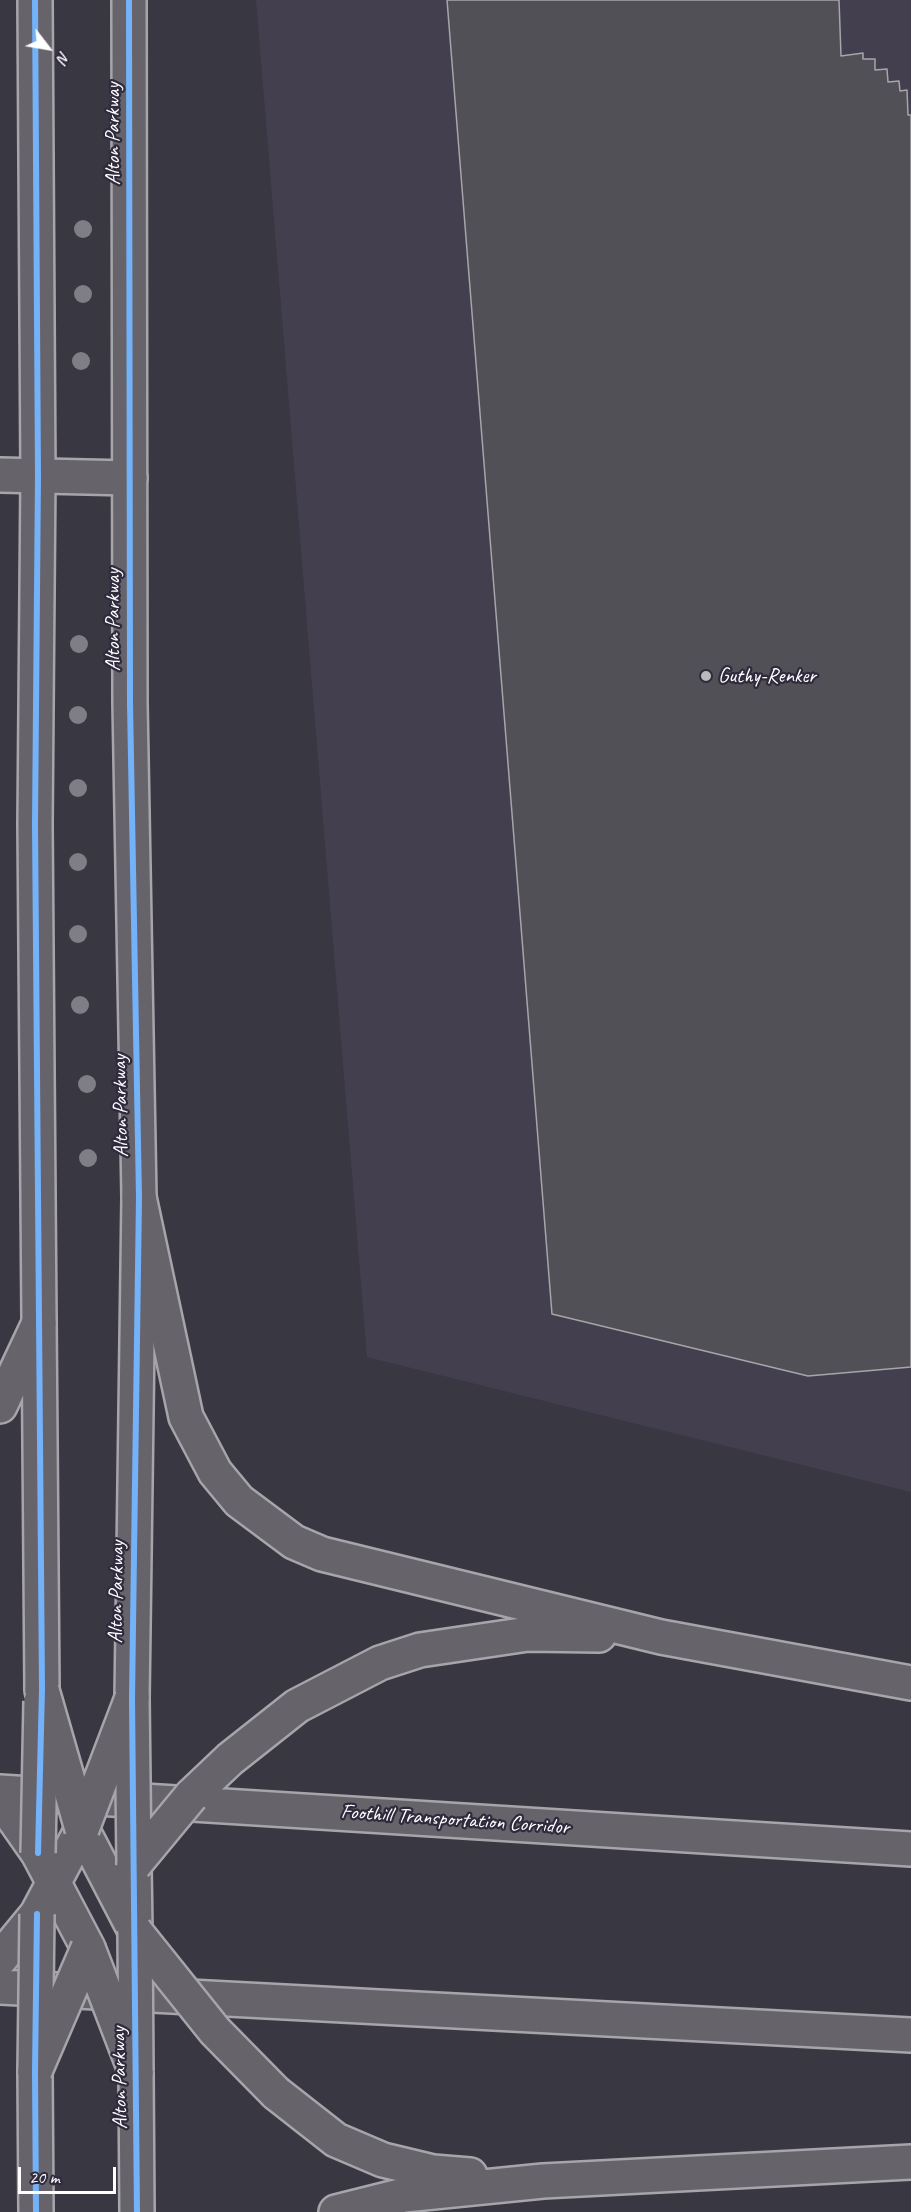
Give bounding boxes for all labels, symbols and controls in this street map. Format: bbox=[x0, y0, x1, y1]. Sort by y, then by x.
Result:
north arrow bbox=[18, 18, 78, 78]
text: N bbox=[52, 48, 75, 67]
street label: Alton Parkway bbox=[100, 83, 126, 185]
street label: Alton Parkway bbox=[100, 569, 126, 671]
place label: Guthy-Renker bbox=[718, 663, 816, 689]
marker: Guthy-Renker bbox=[699, 669, 713, 683]
street label: Alton Parkway bbox=[108, 1054, 134, 1158]
street label: Alton Parkway bbox=[104, 1540, 130, 1644]
street label: Foothill Transportation Corridor bbox=[340, 1799, 570, 1841]
street label: Alton Parkway bbox=[107, 2026, 133, 2130]
scale bar bbox=[21, 2155, 118, 2193]
text: 20 m bbox=[29, 2166, 60, 2188]

